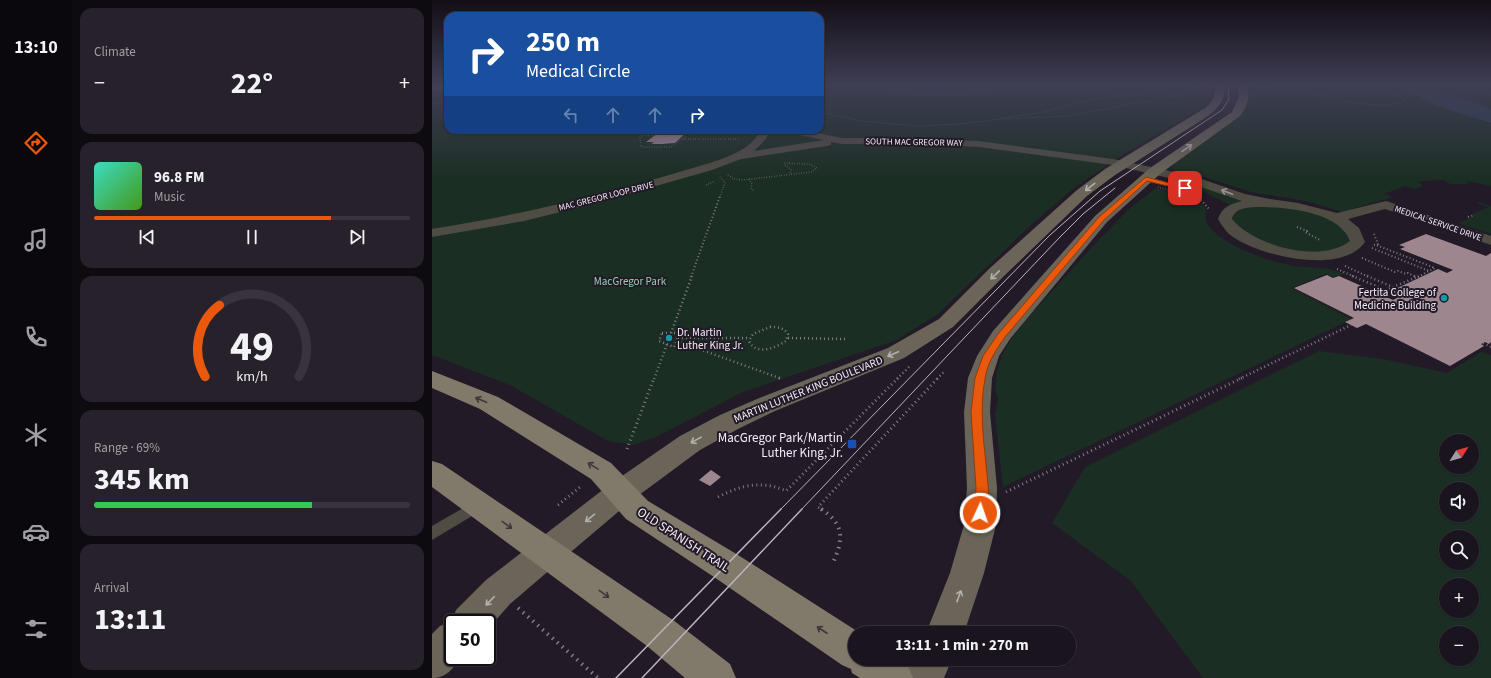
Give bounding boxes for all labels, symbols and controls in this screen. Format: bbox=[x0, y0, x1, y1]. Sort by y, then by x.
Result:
text: 250 m bbox=[526, 22, 600, 62]
icon: right bbox=[460, 28, 512, 80]
text: 13:10 bbox=[14, 35, 58, 60]
text: Climate bbox=[94, 43, 136, 61]
text: Medical Circle bbox=[526, 59, 630, 84]
text: 22° bbox=[231, 62, 273, 105]
text: − bbox=[94, 67, 105, 99]
text: + bbox=[399, 67, 410, 99]
icon: left bbox=[560, 104, 582, 126]
icon: ahead bbox=[602, 104, 624, 126]
icon: ahead bbox=[644, 104, 666, 126]
icon: right bbox=[686, 104, 708, 126]
icon: directions bbox=[22, 129, 50, 157]
street label: SOUTH MAC GREGOR WAY bbox=[865, 135, 963, 150]
one-way arrow bbox=[1181, 144, 1192, 152]
text: 96.8 FM bbox=[154, 167, 205, 188]
pin bbox=[1168, 171, 1202, 205]
icon: arrive bbox=[1174, 177, 1196, 199]
street label: MAC GREGOR LOOP DRIVE bbox=[557, 178, 655, 215]
one-way arrow bbox=[1085, 183, 1096, 191]
text: Music bbox=[154, 188, 185, 206]
one-way arrow bbox=[1221, 188, 1234, 195]
street label: MEDICAL SERVICE DRIVE bbox=[1393, 202, 1483, 245]
icon: music bbox=[22, 226, 50, 254]
icon: previous bbox=[136, 226, 158, 248]
icon: pause bbox=[241, 226, 263, 248]
icon: next bbox=[346, 226, 368, 248]
one-way arrow bbox=[990, 270, 1000, 280]
park label: MacGregor Park bbox=[594, 274, 667, 289]
place label: Fertita College of Medicine Building bbox=[1354, 285, 1437, 313]
marker: Fertita College of Medicine Building bbox=[1439, 293, 1449, 303]
text: 49 bbox=[230, 317, 274, 377]
icon: phone bbox=[22, 323, 50, 351]
place label: Dr. Martin Luther King Jr. bbox=[677, 325, 744, 353]
marker: Dr. Martin Luther King Jr. bbox=[664, 333, 674, 343]
one-way arrow bbox=[888, 351, 900, 359]
street label: MARTIN LUTHER KING BOULEVARD bbox=[731, 353, 885, 426]
text: km/h bbox=[236, 366, 268, 387]
one-way arrow bbox=[475, 395, 487, 403]
icon: climate bbox=[22, 421, 50, 449]
place label: MacGregor Park/Martin Luther King, Jr. bbox=[718, 429, 843, 462]
north arrow bbox=[1439, 434, 1479, 474]
map controls bbox=[1439, 434, 1479, 666]
one-way arrow bbox=[690, 437, 702, 444]
marker: MacGregor Park/Martin Luther King, Jr. bbox=[846, 438, 858, 450]
text: Range · 69% bbox=[94, 439, 160, 457]
text: 345 km bbox=[94, 458, 190, 501]
one-way arrow bbox=[588, 462, 599, 470]
button: sound bbox=[1439, 482, 1479, 522]
position arrow bbox=[959, 492, 1001, 534]
street label: OLD SPANISH TRAIL bbox=[634, 503, 733, 577]
one-way arrow bbox=[584, 513, 595, 522]
icon: car bbox=[22, 518, 50, 546]
one-way arrow bbox=[502, 521, 513, 529]
button: search bbox=[1439, 530, 1479, 570]
button: + bbox=[1439, 578, 1479, 618]
text: Arrival bbox=[94, 579, 129, 597]
one-way arrow bbox=[599, 589, 610, 598]
one-way arrow bbox=[956, 590, 963, 603]
one-way arrow bbox=[485, 596, 495, 606]
text: 13:11 bbox=[94, 598, 166, 641]
speed limit sign: 50 bbox=[444, 614, 496, 666]
icon: filters bbox=[22, 615, 50, 643]
one-way arrow bbox=[817, 626, 828, 634]
button: − bbox=[1439, 626, 1479, 666]
text: 13:11 · 1 min · 270 m bbox=[895, 635, 1029, 656]

